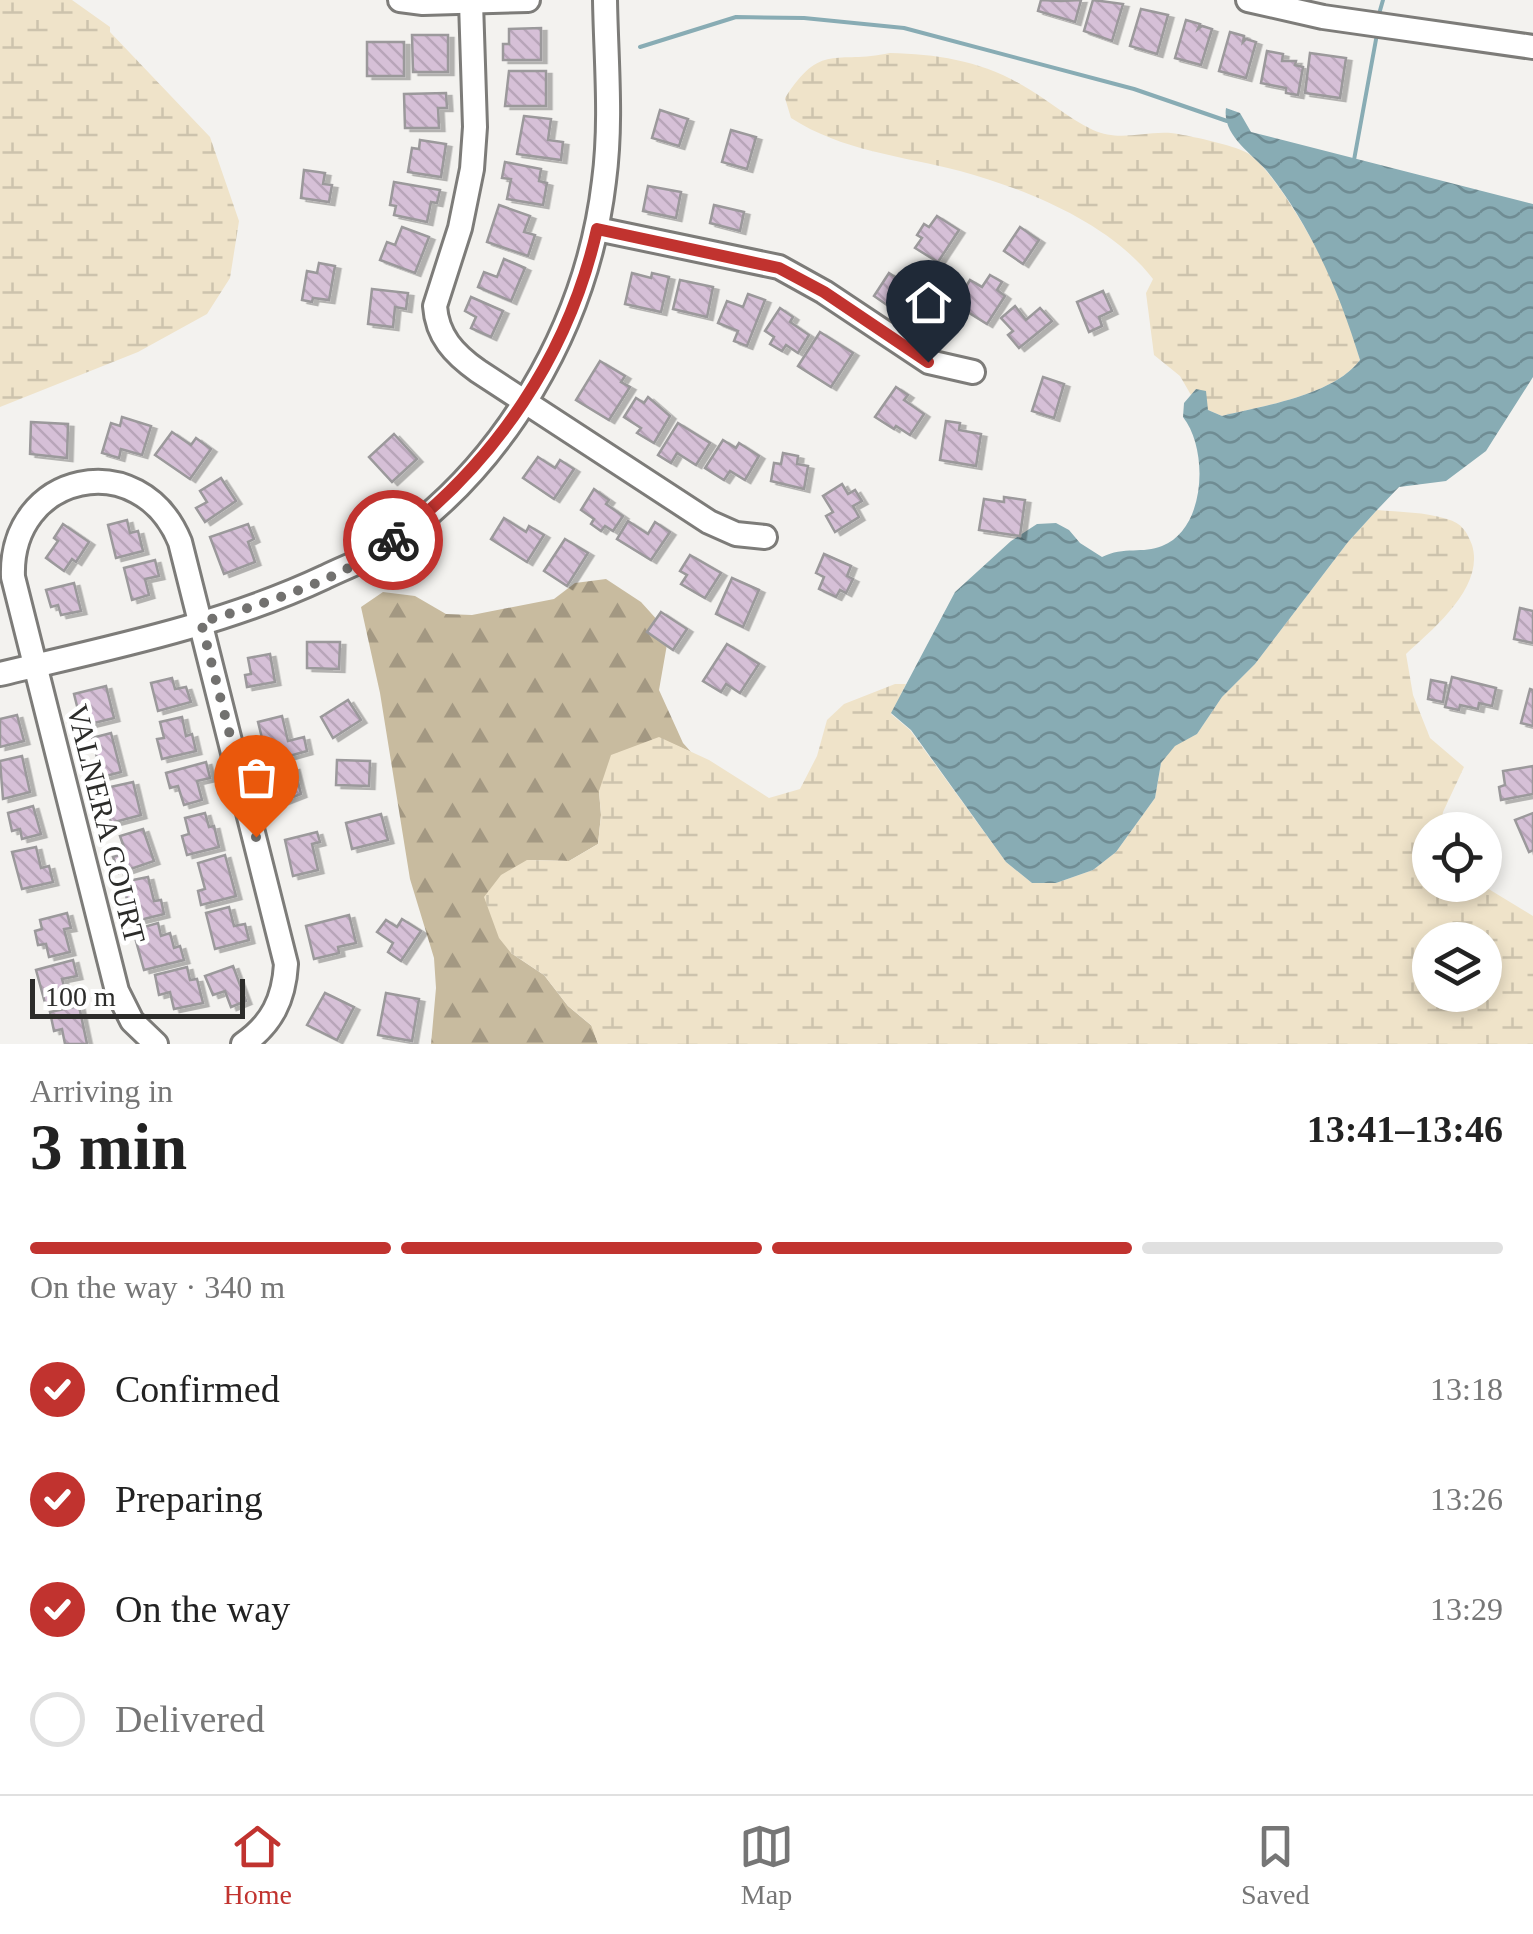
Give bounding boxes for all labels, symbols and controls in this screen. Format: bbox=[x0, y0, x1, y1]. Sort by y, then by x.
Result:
pin bbox=[886, 260, 971, 363]
icon: home bbox=[901, 275, 956, 330]
courier bbox=[343, 490, 443, 590]
icon: bike bbox=[366, 513, 421, 568]
street label: VALNERA COURT bbox=[61, 701, 152, 947]
pin bbox=[214, 735, 299, 838]
icon: bag bbox=[229, 750, 284, 805]
map controls bbox=[1412, 812, 1502, 1012]
button: locate bbox=[1412, 812, 1502, 902]
button: layers bbox=[1412, 922, 1502, 1012]
scale bar bbox=[30, 974, 245, 1018]
text: 100 m bbox=[45, 981, 116, 1012]
text: Arriving in bbox=[30, 1073, 173, 1109]
text: 13:41–13:46 bbox=[1307, 1108, 1503, 1150]
text: 3 min bbox=[30, 1111, 187, 1183]
text: On the way · 340 m bbox=[30, 1269, 285, 1305]
icon: check bbox=[30, 1362, 85, 1417]
text: Confirmed bbox=[115, 1368, 280, 1410]
text: 13:18 bbox=[1430, 1371, 1503, 1407]
icon: check bbox=[30, 1472, 85, 1527]
text: Preparing bbox=[115, 1478, 263, 1520]
text: 13:26 bbox=[1430, 1481, 1503, 1517]
icon: check bbox=[30, 1582, 85, 1637]
text: On the way bbox=[115, 1588, 290, 1630]
text: 13:29 bbox=[1430, 1591, 1503, 1627]
text: Delivered bbox=[115, 1698, 265, 1740]
tab: Home bbox=[224, 1819, 292, 1911]
tab: Map bbox=[739, 1819, 794, 1911]
tab: Saved bbox=[1241, 1819, 1309, 1911]

